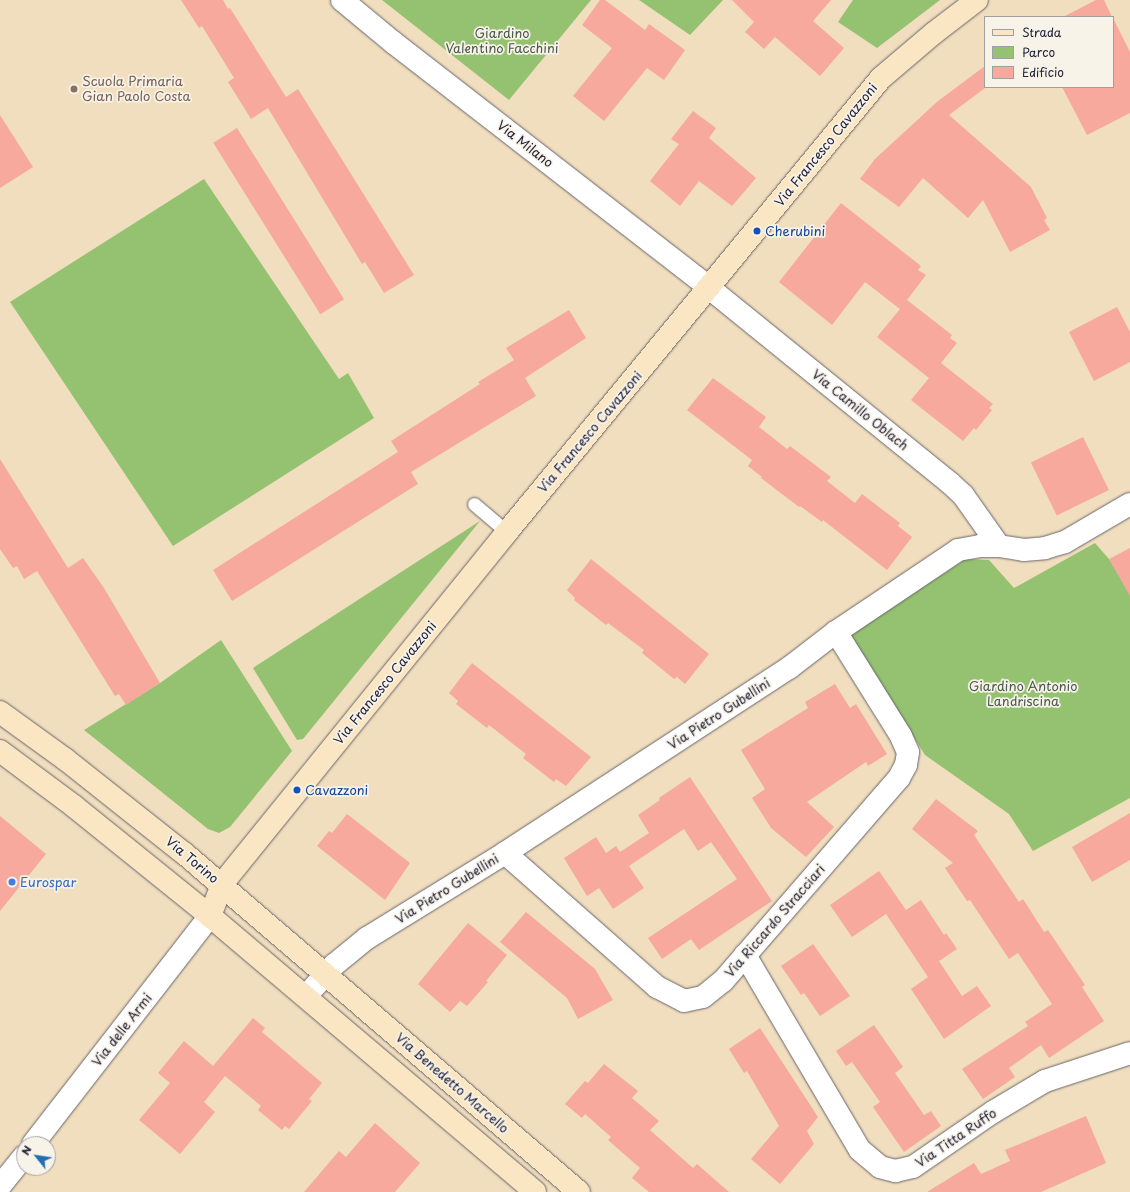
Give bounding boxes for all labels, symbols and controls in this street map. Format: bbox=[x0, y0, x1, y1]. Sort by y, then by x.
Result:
legend bbox=[984, 16, 1114, 88]
text: Strada bbox=[1022, 23, 1061, 41]
park label: Giardino Valentino Facchini bbox=[446, 26, 558, 57]
text: Parco bbox=[1022, 43, 1055, 61]
text: Edificio bbox=[1022, 63, 1064, 81]
place label: Scuola Primaria Gian Paolo Costa bbox=[82, 74, 190, 105]
street label: Via Francesco Cavazzoni bbox=[772, 80, 880, 210]
marker: Scuola Primaria Gian Paolo Costa bbox=[69, 84, 79, 94]
street label: Via Milano bbox=[494, 117, 556, 171]
place label: Cherubini bbox=[765, 223, 825, 239]
marker: Cherubini bbox=[752, 226, 762, 236]
street label: Via Camillo Oblach bbox=[809, 366, 911, 454]
street label: Via Francesco Cavazzoni bbox=[535, 368, 645, 496]
street label: Via Francesco Cavazzoni bbox=[331, 618, 439, 748]
street label: Via Pietro Gubellini bbox=[665, 675, 773, 753]
park label: Giardino Antonio Landriscina bbox=[969, 679, 1077, 710]
place label: Cavazzoni bbox=[305, 782, 368, 798]
marker: Cavazzoni bbox=[292, 785, 302, 795]
street label: Via Torino bbox=[163, 834, 221, 886]
street label: Via Pietro Gubellini bbox=[392, 851, 502, 927]
street label: Via Riccardo Stracciari bbox=[721, 861, 829, 981]
place label: Eurospar bbox=[20, 874, 76, 890]
marker: Eurospar bbox=[7, 877, 17, 887]
street label: Via delle Armi bbox=[89, 990, 155, 1070]
street label: Via Benedetto Marcello bbox=[392, 1029, 512, 1137]
street label: Via Titta Ruffo bbox=[913, 1105, 999, 1171]
north arrow bbox=[16, 1136, 56, 1176]
text: N bbox=[16, 1142, 36, 1158]

